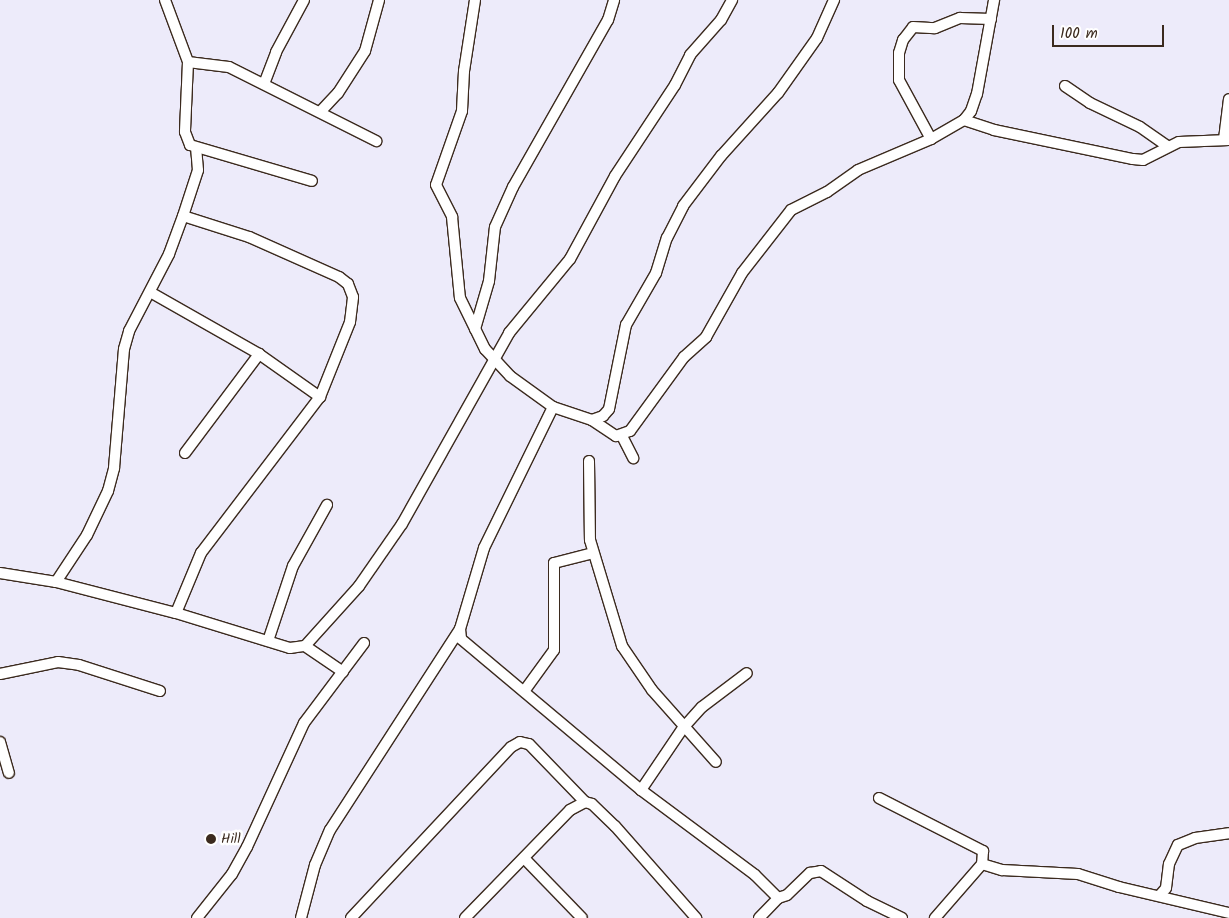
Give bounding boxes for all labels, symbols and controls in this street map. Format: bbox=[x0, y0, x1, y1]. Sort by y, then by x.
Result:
scale bar bbox=[1054, 15, 1166, 47]
text: 100 m bbox=[1060, 22, 1098, 46]
place label: Hill bbox=[221, 831, 241, 847]
marker: Hill bbox=[205, 833, 217, 845]

